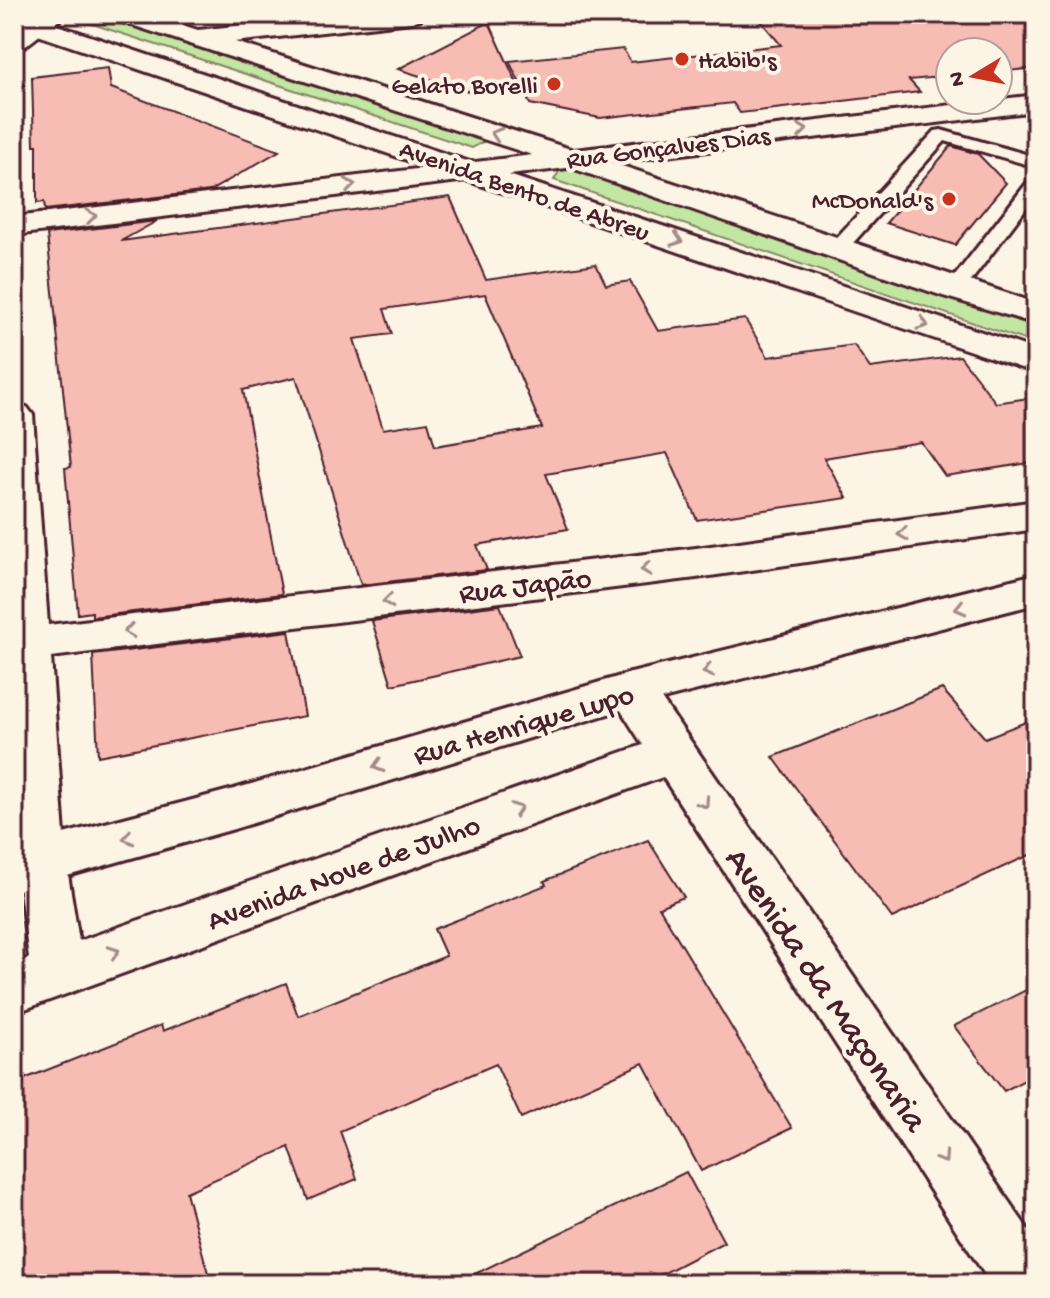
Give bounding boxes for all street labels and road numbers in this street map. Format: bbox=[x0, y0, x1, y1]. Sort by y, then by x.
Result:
street label: Rua Gonçalves Dias bbox=[565, 122, 774, 178]
street label: Avenida Bento de Abreu bbox=[395, 136, 652, 251]
street label: Rua Japão bbox=[457, 563, 594, 614]
street label: Rua Henrique Lupo bbox=[410, 679, 638, 776]
street label: Avenida Nove de Julho bbox=[203, 810, 486, 941]
street label: Avenida da Maçonaria bbox=[713, 841, 935, 1143]

